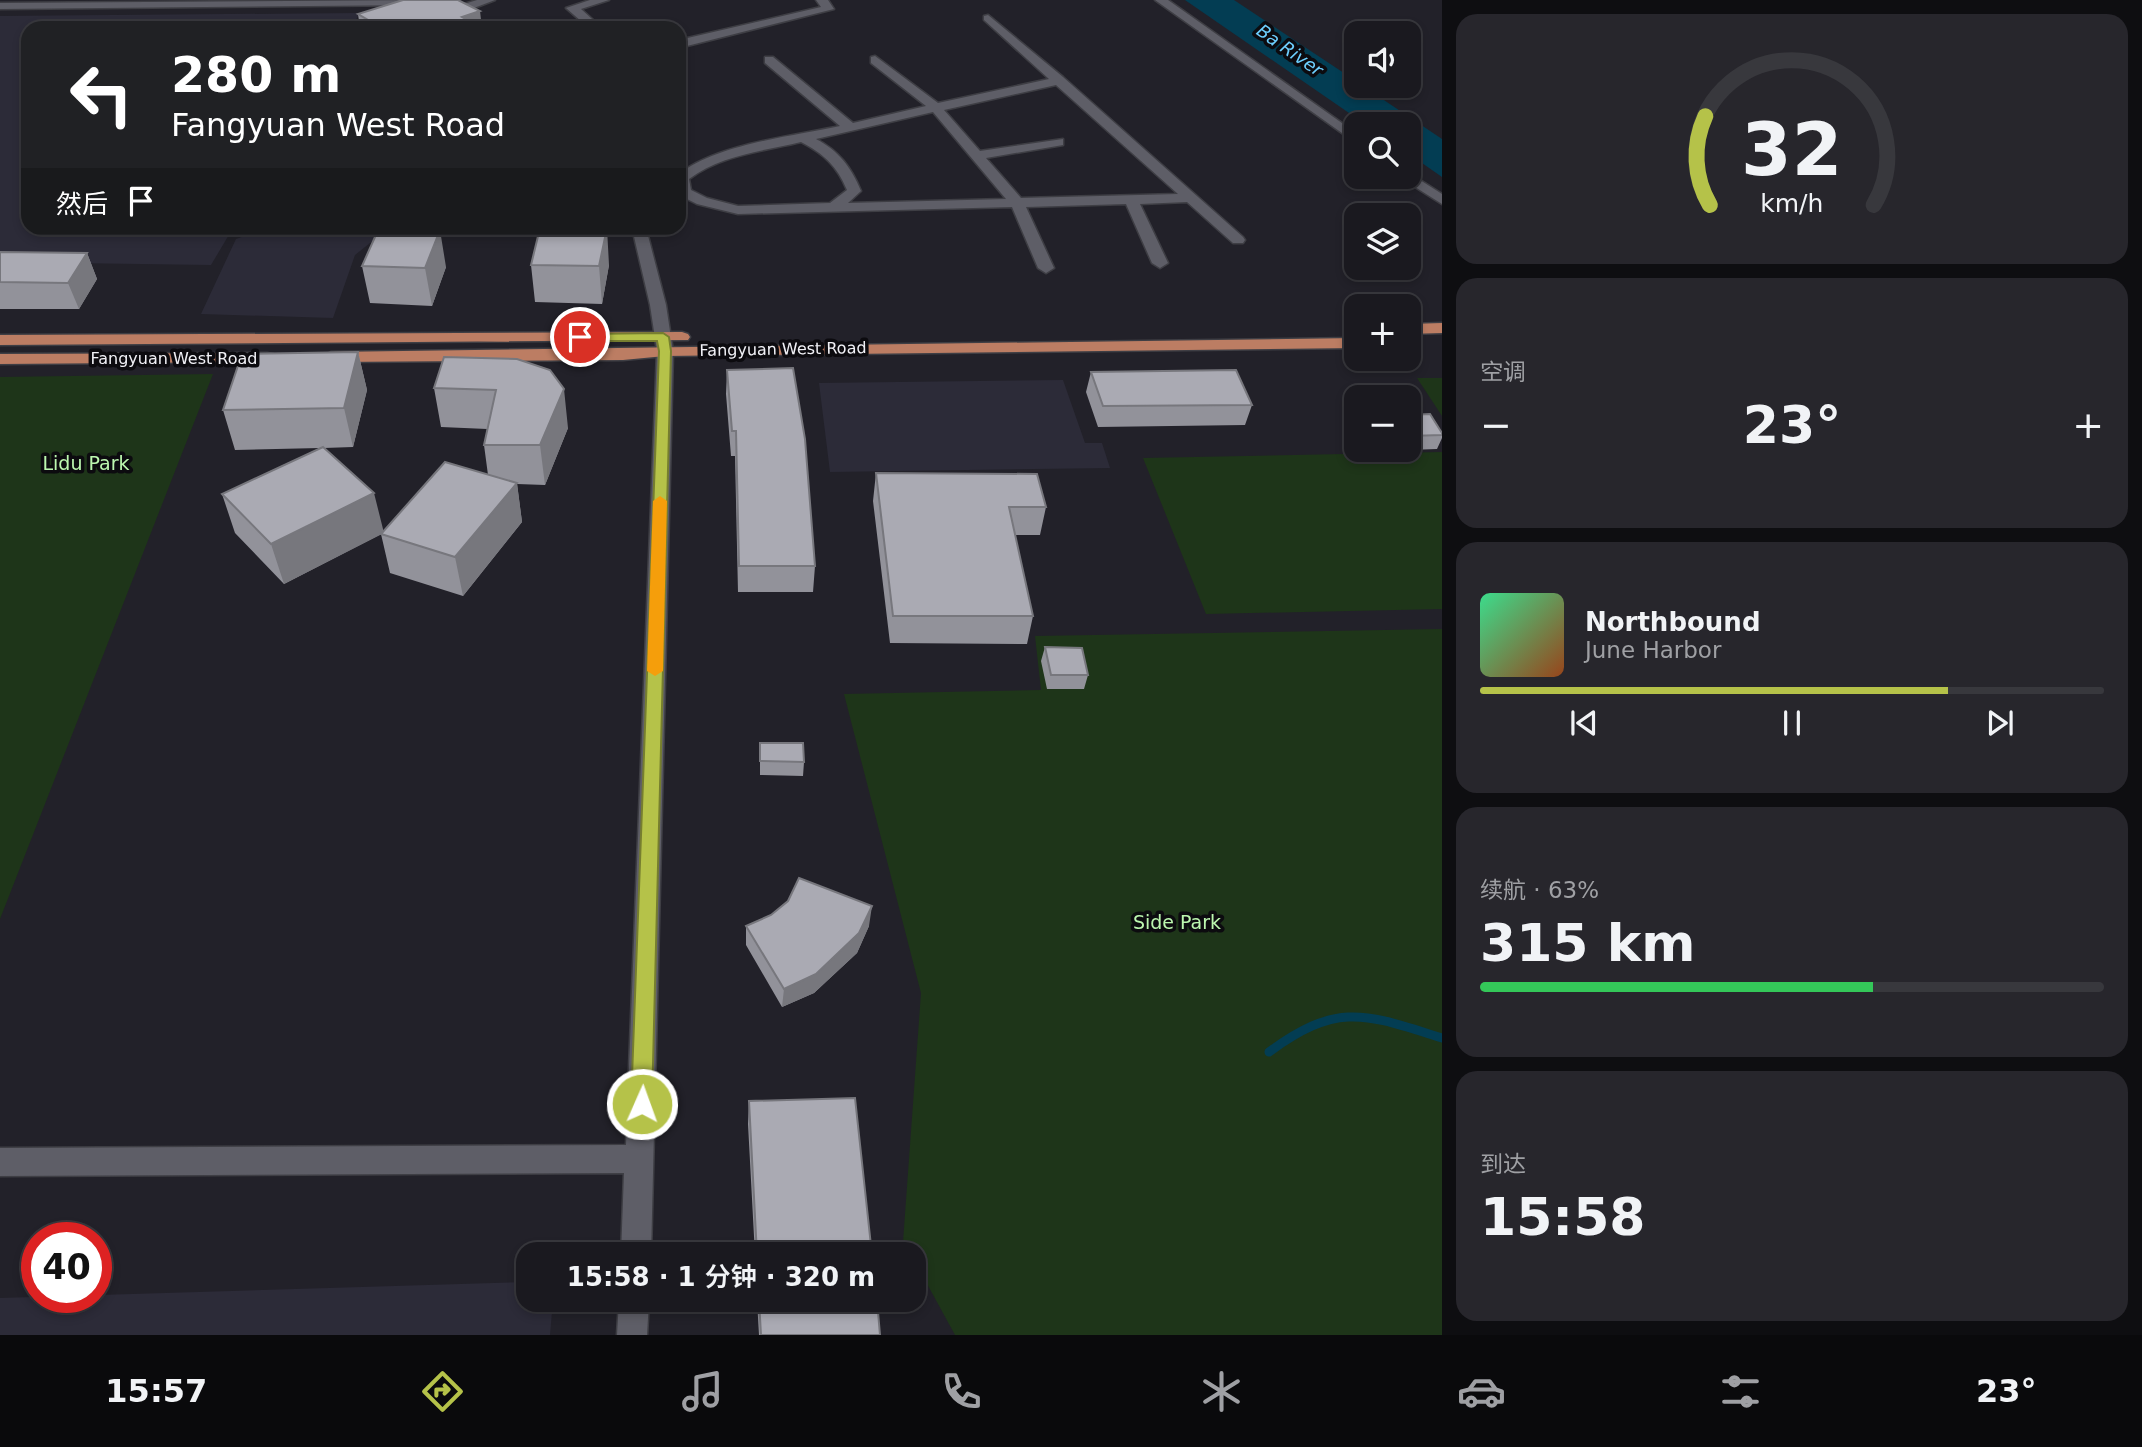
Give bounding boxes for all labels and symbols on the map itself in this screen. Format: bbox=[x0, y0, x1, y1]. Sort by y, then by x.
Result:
water label: Ba River bbox=[1253, 20, 1328, 81]
pin bbox=[550, 307, 610, 367]
street label: Fangyuan West Road bbox=[699, 338, 867, 360]
street label: Fangyuan West Road bbox=[90, 349, 258, 368]
park label: Lidu Park bbox=[42, 452, 130, 474]
park label: Side Park bbox=[1133, 911, 1221, 933]
position arrow bbox=[605, 1067, 679, 1141]
speed limit sign: 40 bbox=[21, 1222, 112, 1313]

